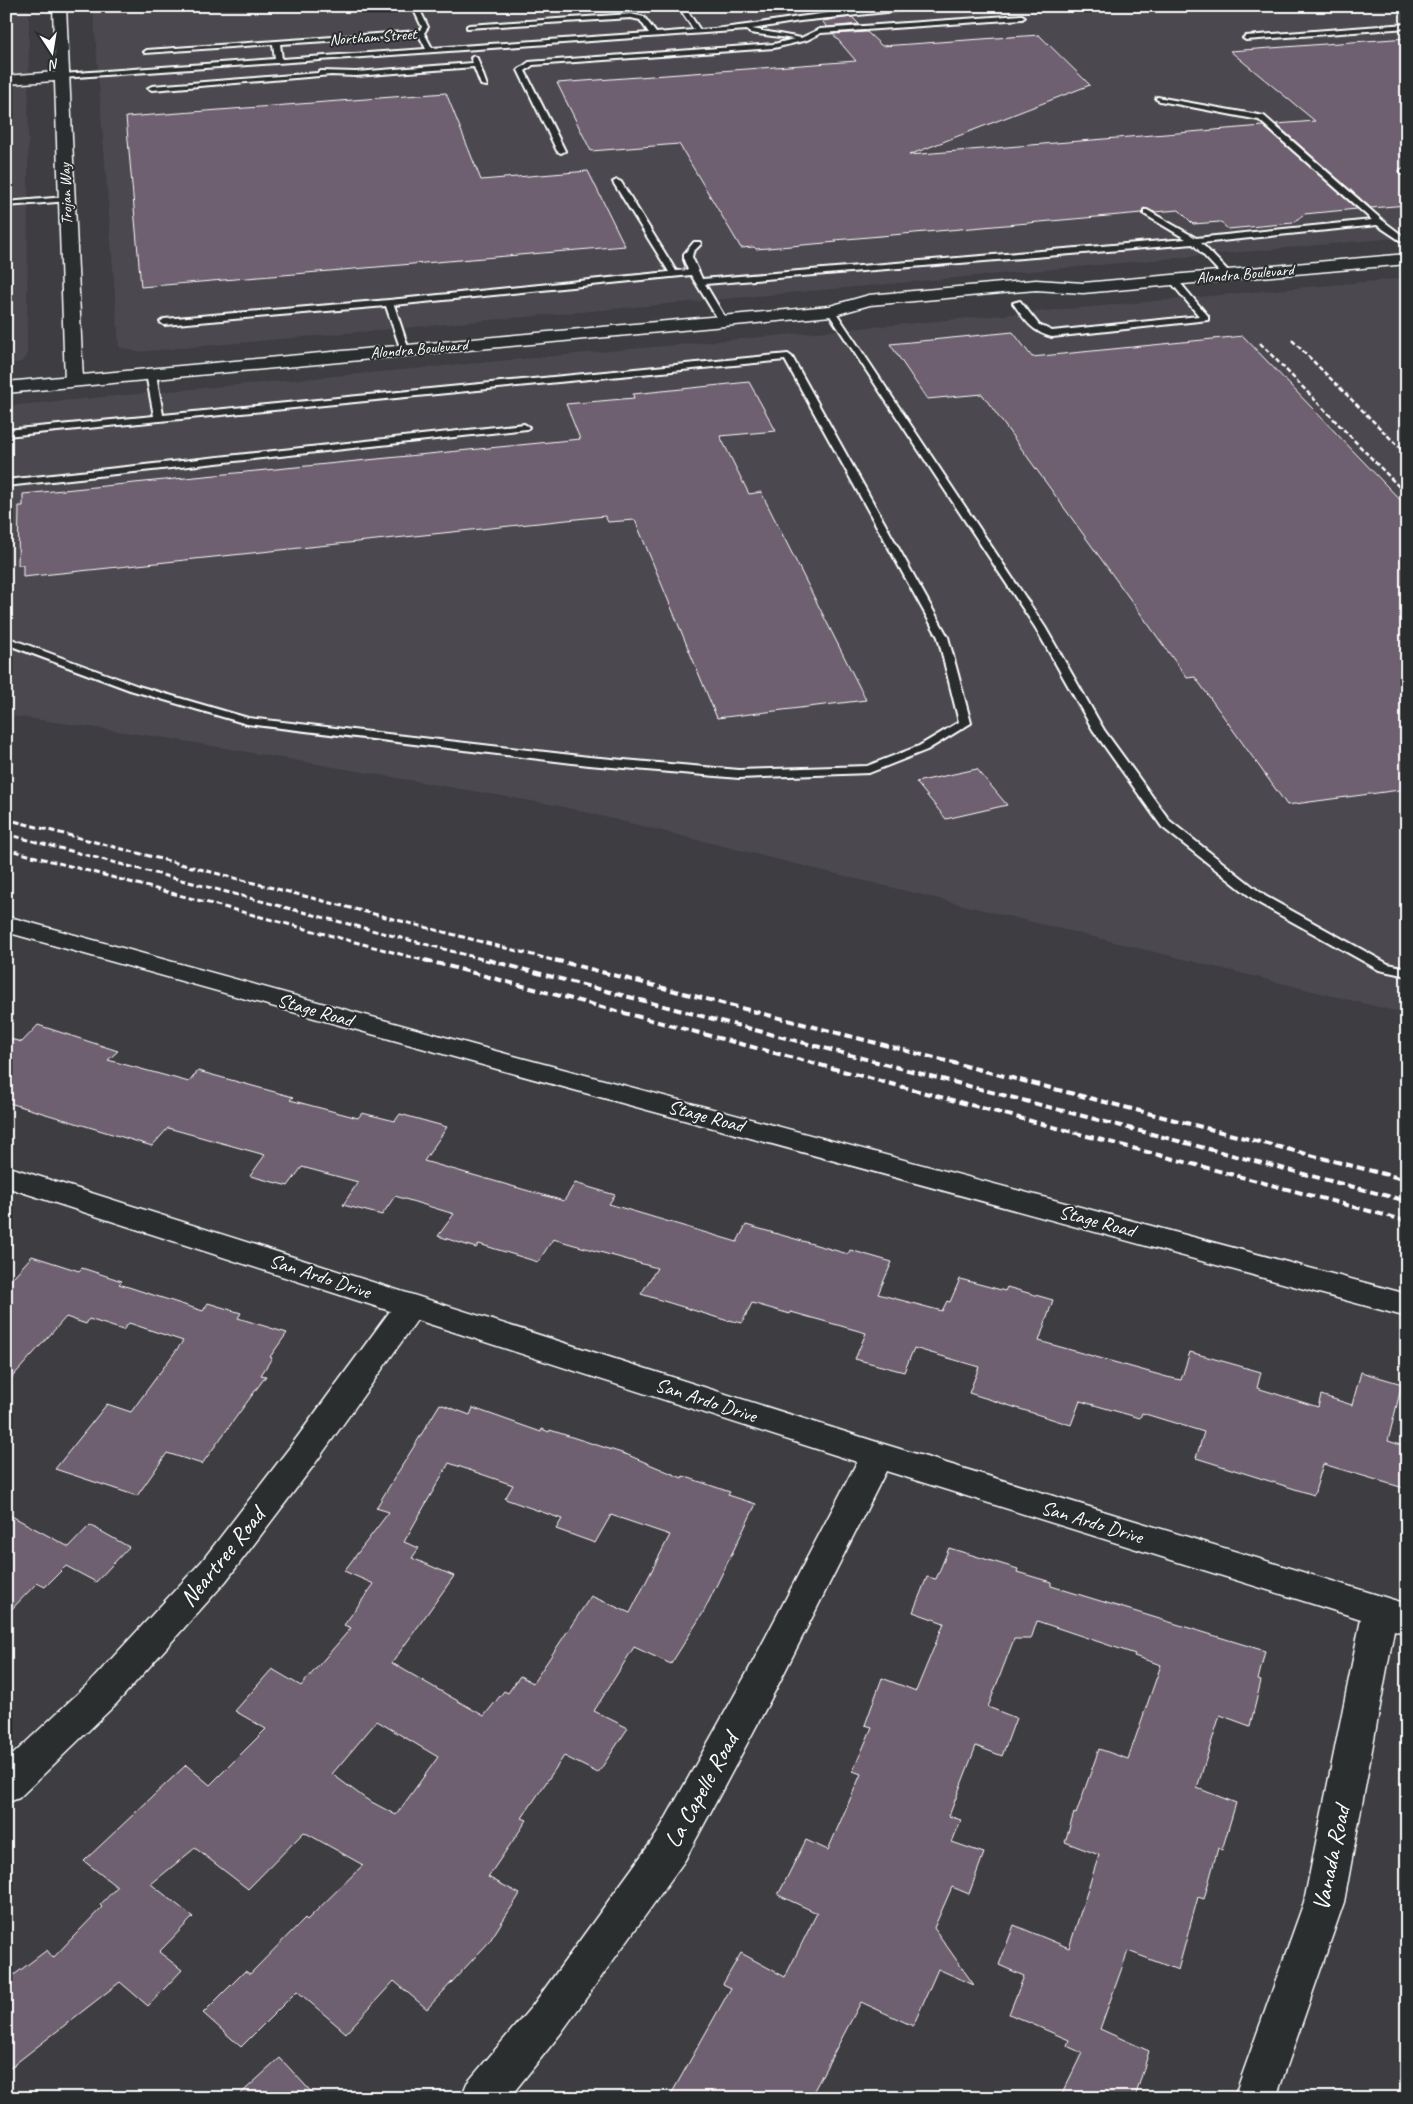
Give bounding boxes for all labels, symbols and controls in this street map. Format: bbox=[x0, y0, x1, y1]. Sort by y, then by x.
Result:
street label: Northam Street bbox=[329, 24, 419, 50]
north arrow bbox=[28, 28, 78, 78]
text: N bbox=[46, 55, 61, 74]
street label: Trojan Way bbox=[55, 161, 77, 225]
street label: Alondra Boulevard bbox=[1196, 260, 1297, 288]
street label: Alondra Boulevard bbox=[370, 335, 471, 363]
street label: Stage Road bbox=[274, 987, 359, 1034]
street label: Stage Road bbox=[665, 1094, 750, 1139]
street label: Stage Road bbox=[1056, 1199, 1141, 1244]
street label: San Ardo Drive bbox=[266, 1248, 375, 1305]
street label: San Ardo Drive bbox=[652, 1372, 761, 1429]
street label: San Ardo Drive bbox=[1038, 1495, 1147, 1550]
street label: Neartree Road bbox=[173, 1499, 273, 1613]
street label: La Capelle Road bbox=[657, 1724, 747, 1853]
street label: Vanada Road bbox=[1305, 1799, 1358, 1913]

